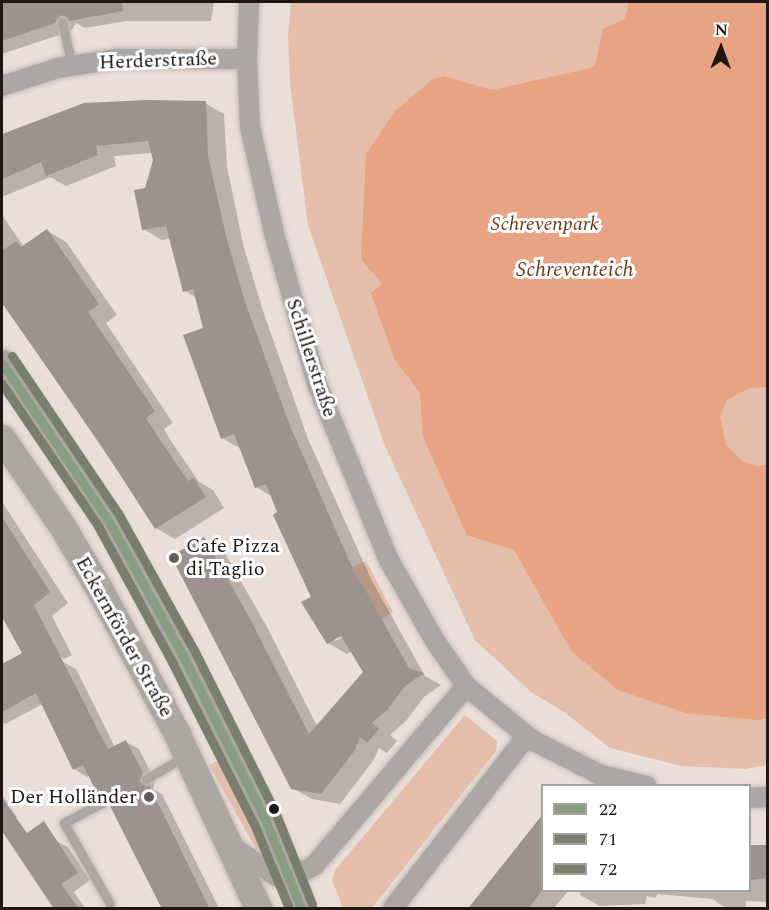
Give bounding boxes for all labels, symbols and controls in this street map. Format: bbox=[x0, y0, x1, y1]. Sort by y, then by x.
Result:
north arrow bbox=[691, 18, 751, 78]
text: N bbox=[715, 18, 728, 42]
street label: Herderstraße bbox=[99, 47, 217, 75]
park label: Schrevenpark bbox=[491, 212, 599, 236]
water label: Schreventeich bbox=[516, 257, 634, 283]
street label: Schillerstraße bbox=[281, 296, 341, 420]
place label: Cafe Pizza di Taglio bbox=[186, 534, 280, 581]
marker: Cafe Pizza di Taglio bbox=[167, 551, 181, 565]
street label: Eckernförder Straße bbox=[70, 553, 178, 721]
legend bbox=[541, 784, 751, 892]
place label: Der Holländer bbox=[10, 785, 137, 809]
marker: Der Holländer bbox=[142, 790, 156, 804]
text: 22 bbox=[599, 796, 617, 823]
unlabelled marker bbox=[268, 803, 280, 815]
text: 71 bbox=[599, 826, 617, 853]
text: 72 bbox=[599, 856, 617, 883]

